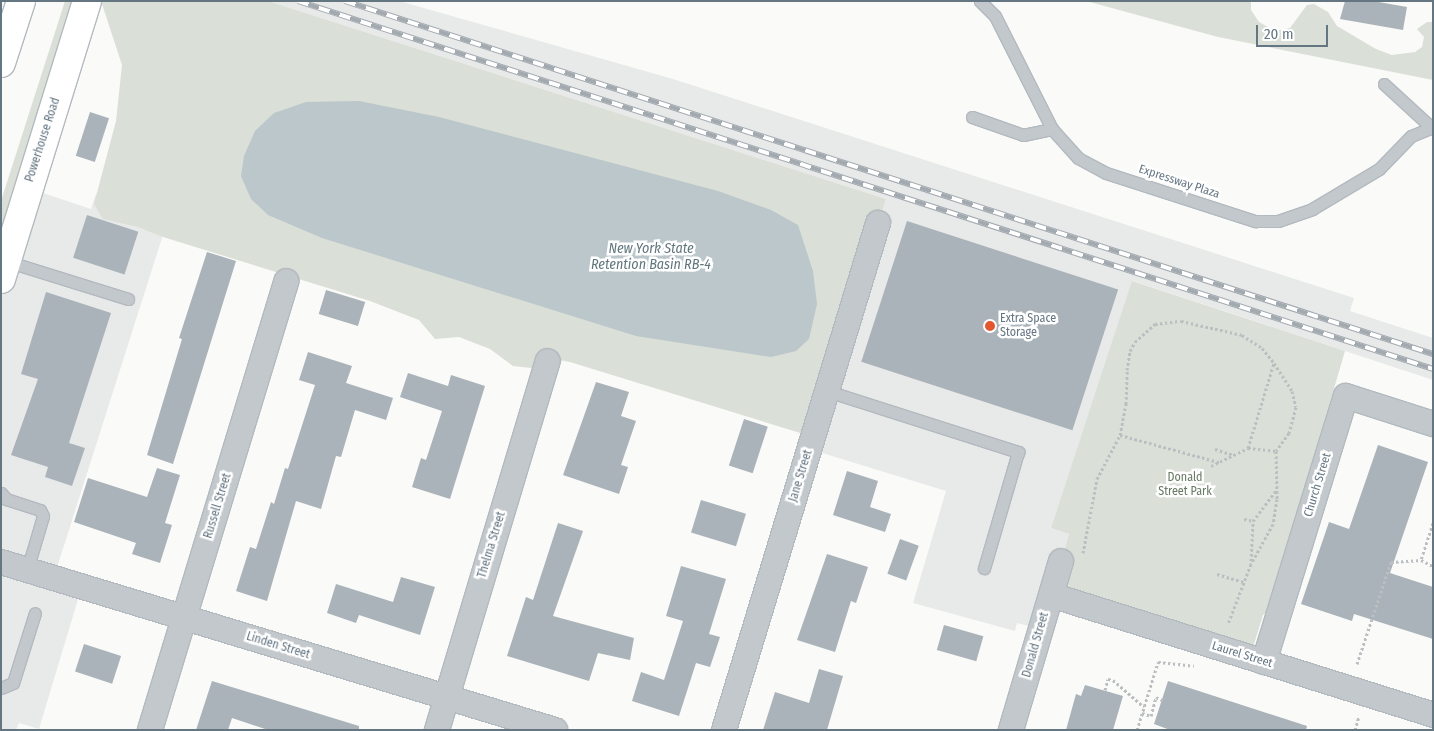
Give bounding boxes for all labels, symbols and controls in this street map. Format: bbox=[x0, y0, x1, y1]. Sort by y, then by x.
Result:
scale bar bbox=[1259, 15, 1332, 47]
text: 20 m bbox=[1264, 25, 1294, 43]
street label: Powerhouse Road bbox=[23, 96, 63, 184]
street label: Expressway Plaza bbox=[1137, 162, 1221, 202]
water label: New York State Retention Basin RB-4 bbox=[591, 241, 711, 274]
place label: Extra Space Storage bbox=[1000, 312, 1056, 340]
marker: Extra Space Storage bbox=[984, 320, 996, 332]
street label: Jane Street bbox=[786, 448, 816, 504]
street label: Church Street bbox=[1301, 451, 1335, 519]
park label: Donald Street Park bbox=[1158, 471, 1212, 499]
street label: Russell Street bbox=[201, 472, 235, 540]
street label: Thelma Street bbox=[475, 510, 509, 580]
street label: Donald Street bbox=[1020, 611, 1052, 679]
street label: Linden Street bbox=[244, 630, 312, 662]
street label: Laurel Street bbox=[1210, 639, 1274, 671]

